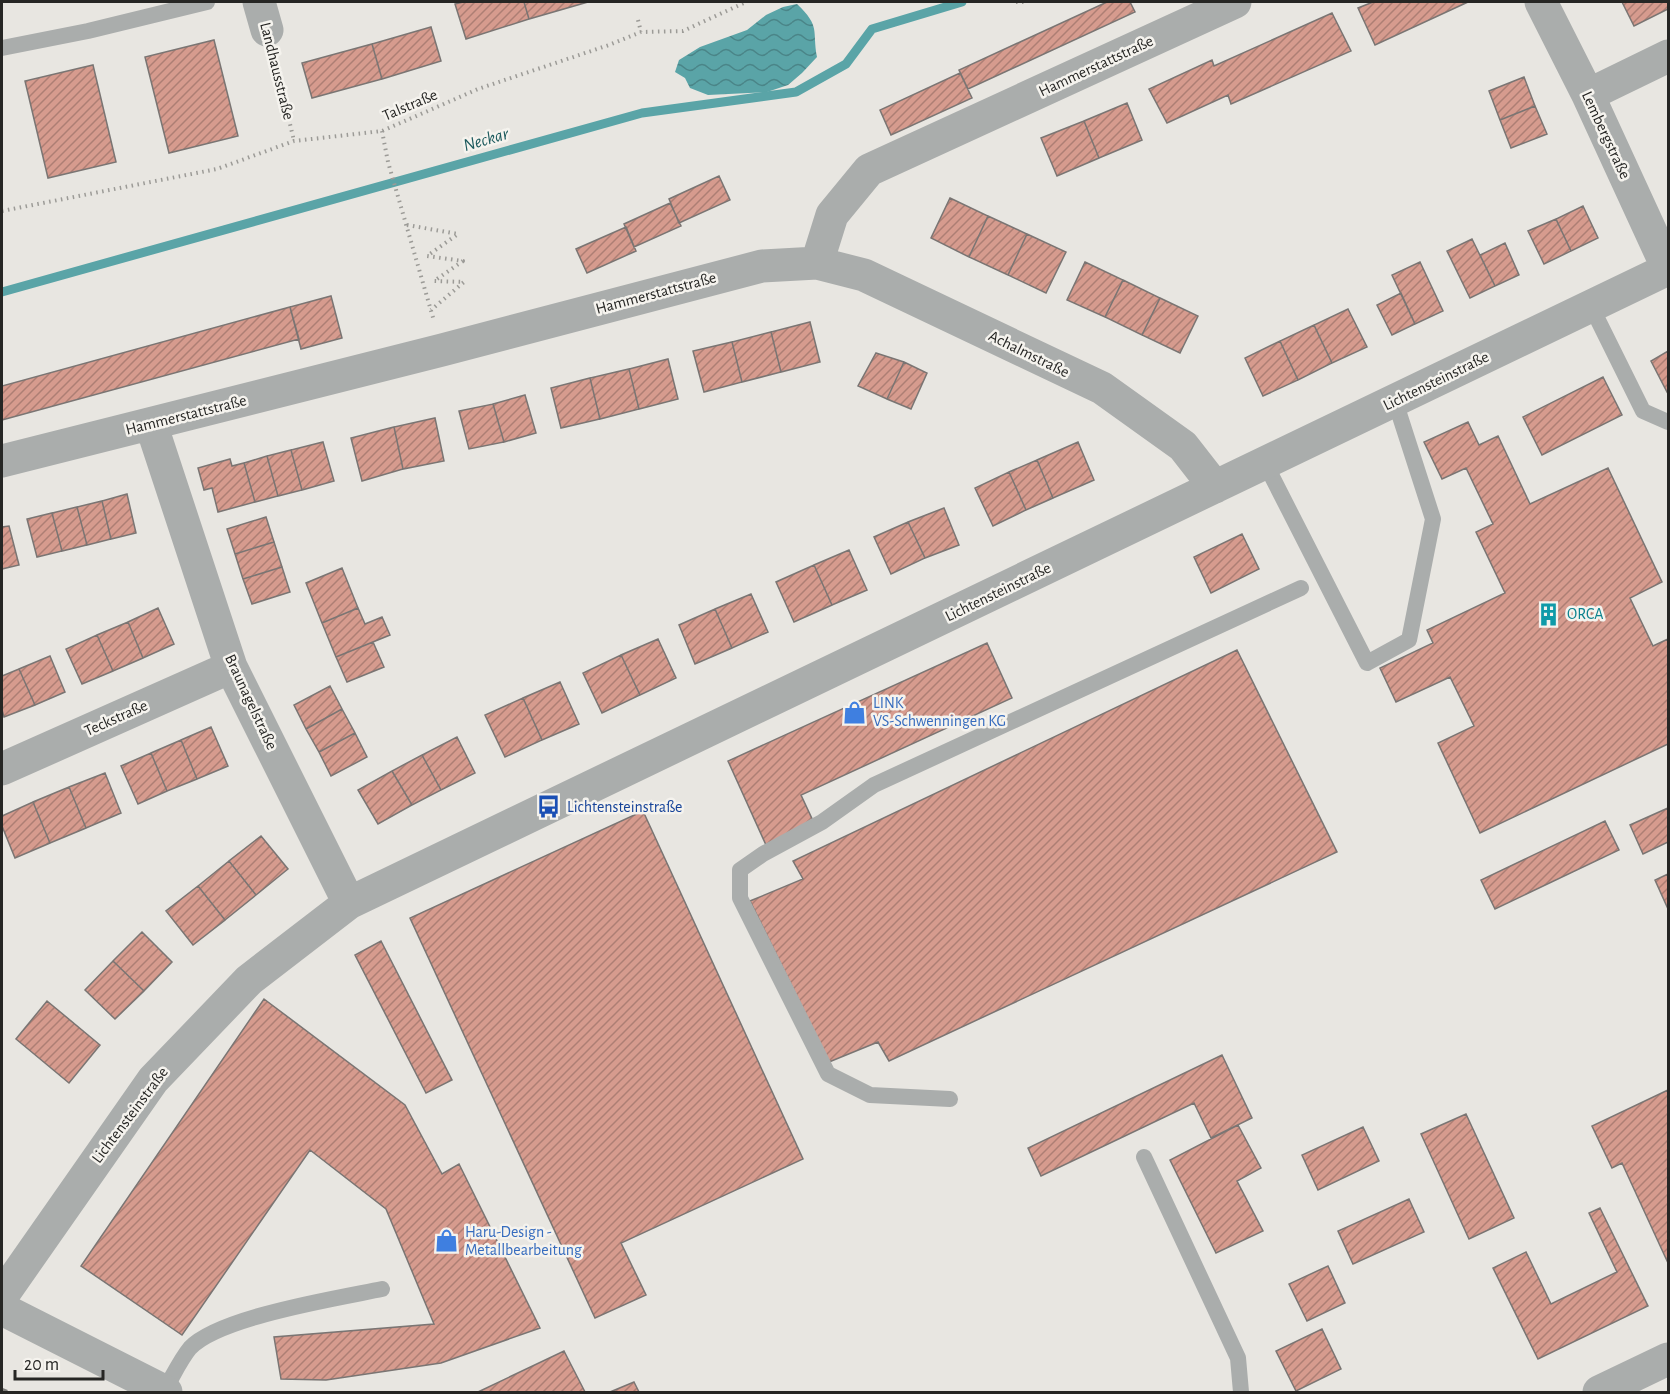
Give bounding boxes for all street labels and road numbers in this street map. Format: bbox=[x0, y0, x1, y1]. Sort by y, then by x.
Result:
street label: Landhausstraße bbox=[257, 21, 297, 121]
street label: Hammerstattstraße bbox=[1036, 33, 1156, 99]
street label: Talstraße bbox=[380, 86, 440, 124]
street label: Lembergstraße bbox=[1579, 89, 1633, 181]
street label: Hammerstattstraße bbox=[594, 269, 718, 317]
street label: Achalmstraße bbox=[986, 328, 1072, 380]
street label: Lichtensteinstraße bbox=[1381, 348, 1491, 414]
street label: Hammerstattstraße bbox=[124, 392, 248, 438]
street label: Lichtensteinstraße bbox=[943, 559, 1053, 625]
street label: Braunagelstraße bbox=[222, 652, 280, 752]
street label: Teckstraße bbox=[82, 697, 150, 739]
street label: Lichtensteinstraße bbox=[89, 1064, 171, 1166]

